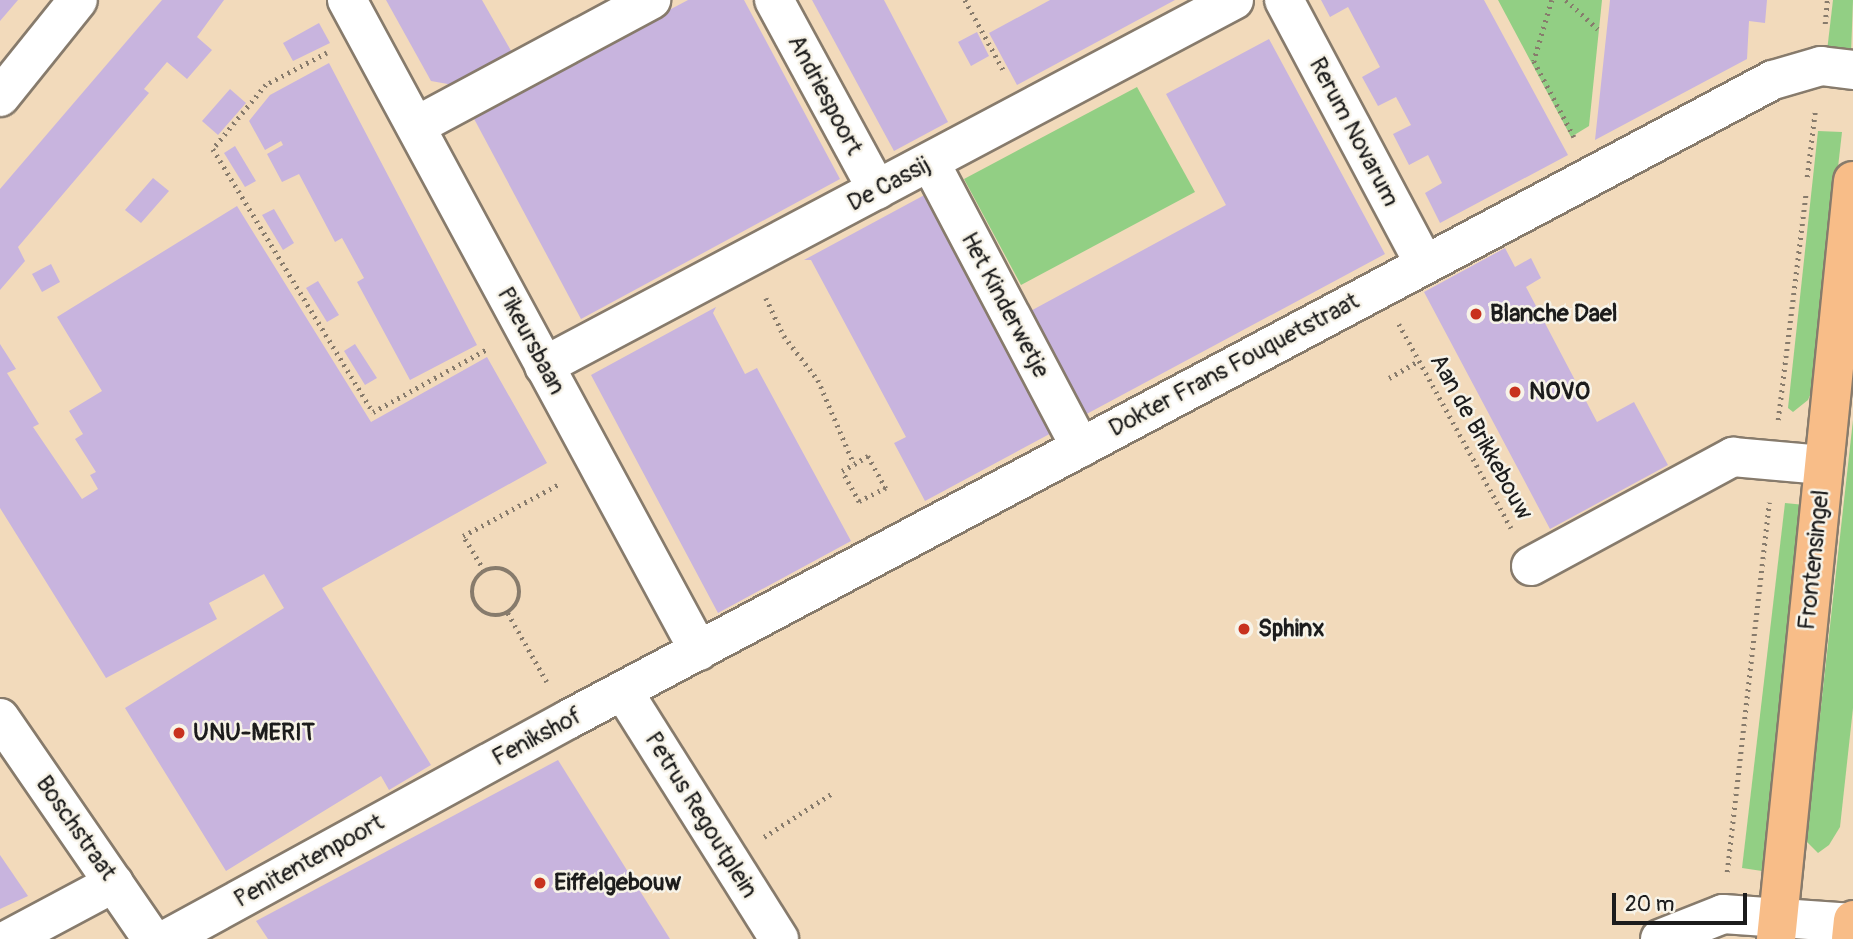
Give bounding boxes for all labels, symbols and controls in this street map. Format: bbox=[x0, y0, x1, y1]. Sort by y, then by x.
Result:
street label: Andriespoort bbox=[781, 30, 869, 160]
street label: Rerum Novarum bbox=[1303, 53, 1405, 211]
street label: De Cassij bbox=[843, 150, 935, 218]
street label: Het Kinderwetje bbox=[955, 227, 1055, 383]
street label: Pikeursbaan bbox=[491, 282, 571, 400]
street label: Dokter Frans Fouquetstraat bbox=[1104, 287, 1364, 443]
place label: Blanche Dael bbox=[1490, 300, 1618, 328]
marker: Blanche Dael bbox=[1468, 306, 1484, 322]
street label: Aan de Brikkebouw bbox=[1424, 349, 1538, 525]
place label: NOVO bbox=[1529, 378, 1590, 406]
marker: NOVO bbox=[1507, 384, 1523, 400]
street label: Frontensingel bbox=[1792, 489, 1836, 631]
place label: Sphinx bbox=[1258, 615, 1324, 643]
marker: Sphinx bbox=[1236, 621, 1252, 637]
street label: Fenikshof bbox=[487, 701, 587, 773]
place label: UNU-MERIT bbox=[193, 719, 315, 747]
marker: UNU-MERIT bbox=[171, 725, 187, 741]
street label: Petrus Regoutplein bbox=[638, 727, 764, 903]
street label: Boschstraat bbox=[30, 770, 122, 886]
street label: Penitentenpoort bbox=[229, 808, 389, 914]
place label: Eiffelgebouw bbox=[554, 869, 681, 897]
marker: Eiffelgebouw bbox=[532, 875, 548, 891]
scale bar bbox=[1615, 880, 1750, 924]
text: 20 m bbox=[1625, 891, 1674, 918]

